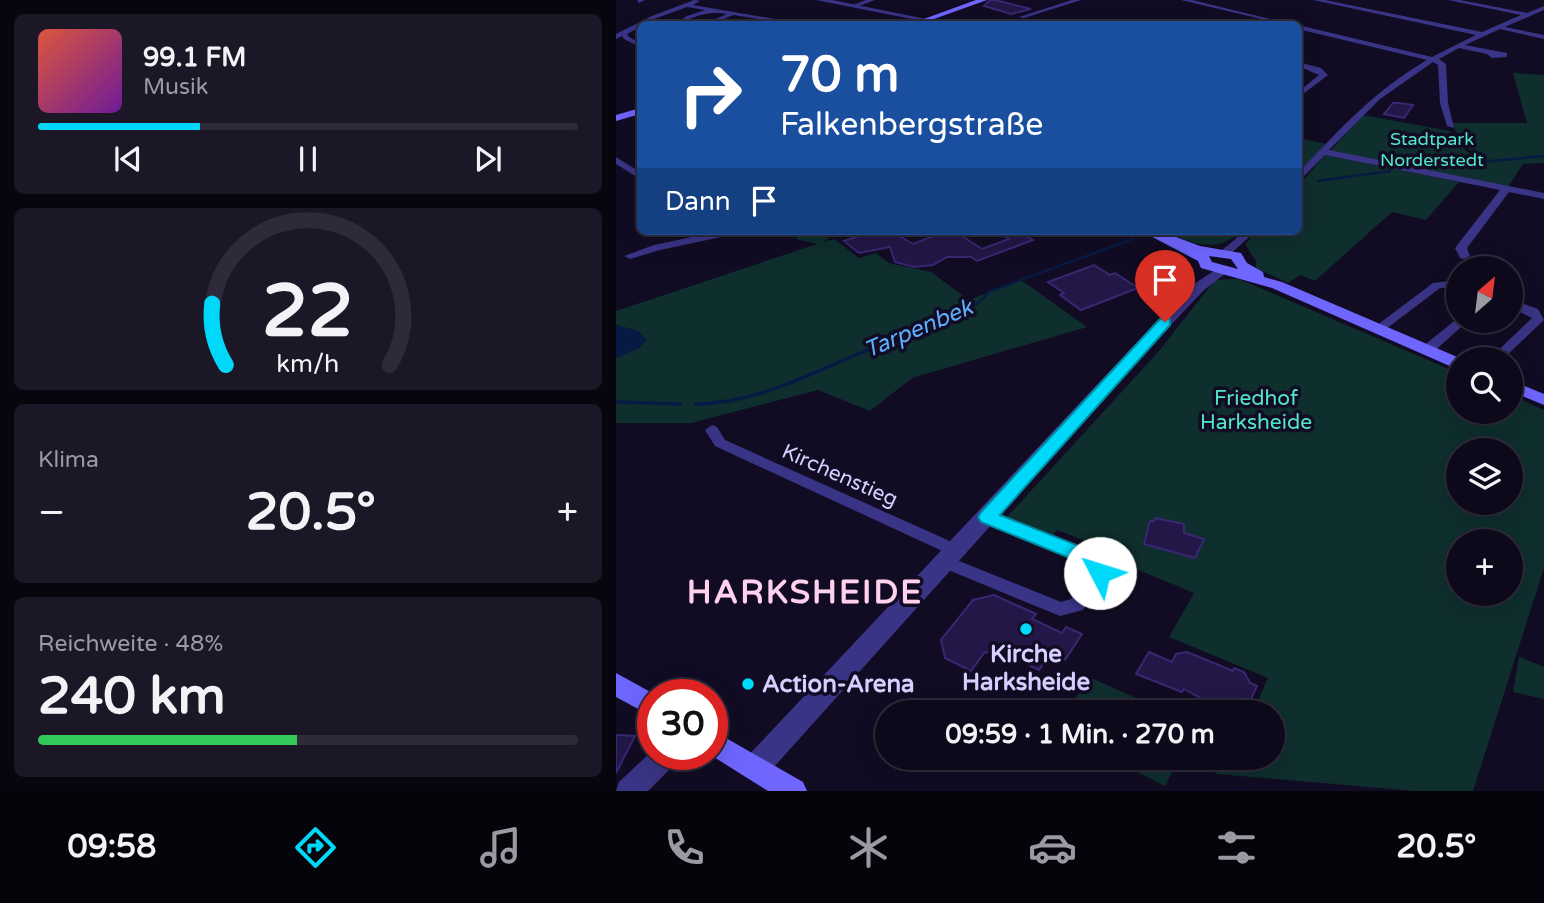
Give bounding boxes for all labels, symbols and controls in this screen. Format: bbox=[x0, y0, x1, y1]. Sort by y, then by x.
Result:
text: 99.1 FM bbox=[143, 42, 246, 73]
text: 70 m bbox=[780, 46, 899, 105]
icon: right bbox=[665, 49, 756, 140]
text: Musik bbox=[143, 73, 208, 101]
text: Falkenbergstraße bbox=[780, 106, 1043, 144]
park label: Stadtpark Norderstedt bbox=[1380, 128, 1484, 171]
icon: previous bbox=[109, 140, 147, 178]
icon: pause bbox=[289, 140, 327, 178]
icon: next bbox=[469, 140, 507, 178]
icon: arrive bbox=[745, 182, 783, 220]
text: Dann bbox=[665, 186, 731, 217]
pin bbox=[1135, 250, 1195, 322]
north arrow bbox=[1446, 256, 1522, 332]
map controls bbox=[1446, 256, 1523, 606]
icon: arrive bbox=[1146, 261, 1184, 299]
text: 22 bbox=[262, 268, 354, 356]
water label: Tarpenbek bbox=[860, 293, 978, 364]
button: search bbox=[1446, 347, 1523, 424]
text: km/h bbox=[277, 348, 339, 378]
park label: Friedhof Harksheide bbox=[1200, 386, 1312, 435]
button: layers bbox=[1446, 438, 1523, 515]
street label: Kirchenstieg bbox=[778, 439, 902, 512]
text: Klima bbox=[38, 446, 99, 474]
text: 20.5° bbox=[246, 481, 376, 544]
text: − bbox=[38, 490, 65, 536]
text: + bbox=[557, 490, 578, 536]
button: + bbox=[1446, 529, 1523, 606]
position arrow bbox=[1063, 536, 1137, 610]
district label: HARKSHEIDE bbox=[687, 573, 923, 612]
marker: Kirche Harksheide bbox=[1018, 621, 1034, 637]
text: Reichweite · 48% bbox=[38, 630, 223, 658]
place label: Kirche Harksheide bbox=[962, 640, 1091, 697]
text: 240 km bbox=[38, 665, 226, 728]
place label: Action-Arena bbox=[762, 670, 915, 699]
marker: Action-Arena bbox=[740, 676, 756, 692]
speed limit sign: 30 bbox=[637, 679, 728, 770]
text: 09:59 · 1 Min. · 270 m bbox=[945, 719, 1215, 750]
icon: directions bbox=[291, 823, 340, 872]
icon: music bbox=[476, 823, 525, 872]
icon: phone bbox=[660, 823, 709, 872]
icon: climate bbox=[844, 823, 893, 872]
icon: car bbox=[1028, 823, 1077, 872]
icon: filters bbox=[1212, 823, 1261, 872]
text: 09:58 bbox=[68, 828, 156, 866]
text: 20.5° bbox=[1396, 828, 1476, 866]

